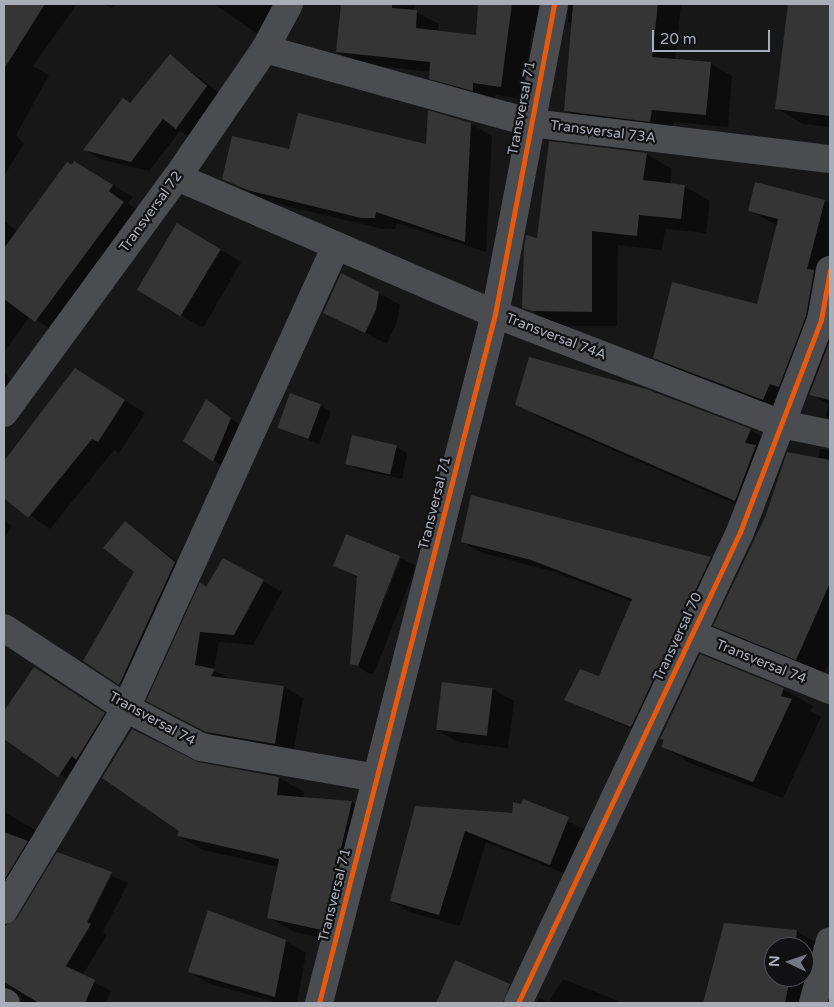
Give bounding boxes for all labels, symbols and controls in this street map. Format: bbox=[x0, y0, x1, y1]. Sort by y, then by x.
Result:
scale bar bbox=[654, 20, 772, 52]
text: 20 m bbox=[660, 30, 697, 48]
street label: Transversal 71 bbox=[505, 59, 539, 157]
street label: Transversal 73A bbox=[549, 117, 657, 147]
street label: Transversal 72 bbox=[116, 168, 186, 256]
street label: Transversal 74A bbox=[503, 310, 609, 364]
street label: Transversal 71 bbox=[415, 454, 455, 552]
street label: Transversal 70 bbox=[650, 590, 706, 684]
street label: Transversal 74 bbox=[713, 636, 809, 688]
street label: Transversal 74 bbox=[106, 688, 198, 750]
street label: Transversal 71 bbox=[315, 846, 355, 944]
north arrow bbox=[764, 937, 814, 987]
text: N bbox=[766, 955, 783, 967]

